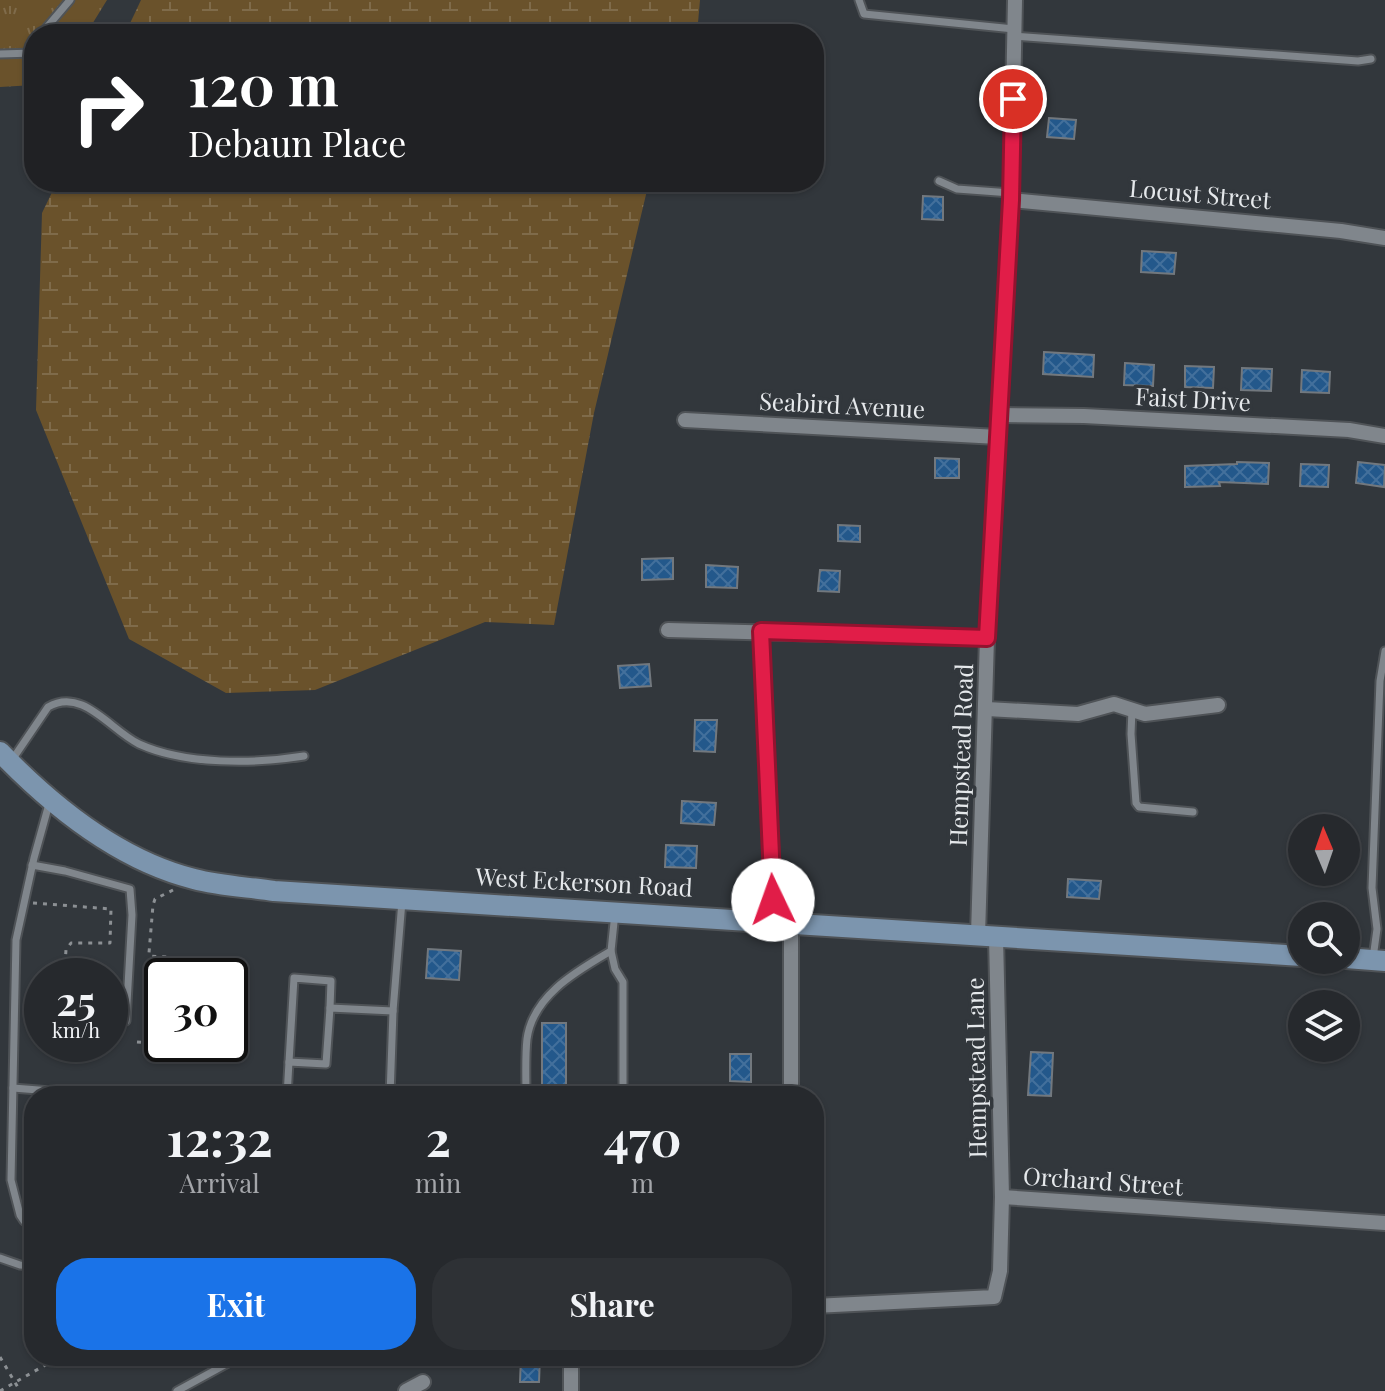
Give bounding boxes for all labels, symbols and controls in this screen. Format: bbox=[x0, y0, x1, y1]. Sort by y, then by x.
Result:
text: 120 m bbox=[188, 46, 339, 121]
icon: right bbox=[56, 56, 160, 160]
pin bbox=[979, 65, 1047, 133]
icon: arrive bbox=[991, 77, 1035, 121]
text: Debaun Place bbox=[188, 118, 406, 166]
street label: Locust Street bbox=[1128, 171, 1273, 215]
street label: Faist Drive bbox=[1134, 379, 1252, 417]
street label: Seabird Avenue bbox=[758, 384, 926, 424]
street label: Hempstead Road bbox=[941, 663, 979, 847]
north arrow bbox=[1288, 814, 1360, 886]
map controls bbox=[1288, 814, 1360, 1062]
position arrow bbox=[731, 858, 815, 942]
street label: West Eckerson Road bbox=[474, 859, 694, 903]
button: search bbox=[1288, 902, 1360, 974]
speed limit sign: 30 bbox=[144, 958, 248, 1062]
text: 25 bbox=[56, 973, 96, 1026]
street label: Hempstead Lane bbox=[957, 977, 993, 1159]
button: layers bbox=[1288, 990, 1360, 1062]
text: km/h bbox=[52, 1016, 100, 1043]
text: 12:32 bbox=[167, 1105, 273, 1169]
text: 2 bbox=[426, 1105, 451, 1169]
text: 470 bbox=[604, 1105, 681, 1169]
street label: Orchard Street bbox=[1022, 1158, 1185, 1202]
text: Arrival bbox=[179, 1165, 260, 1200]
text: min bbox=[415, 1165, 461, 1200]
text: m bbox=[631, 1165, 654, 1200]
button: Exit bbox=[56, 1258, 416, 1350]
button: Share bbox=[432, 1258, 792, 1350]

